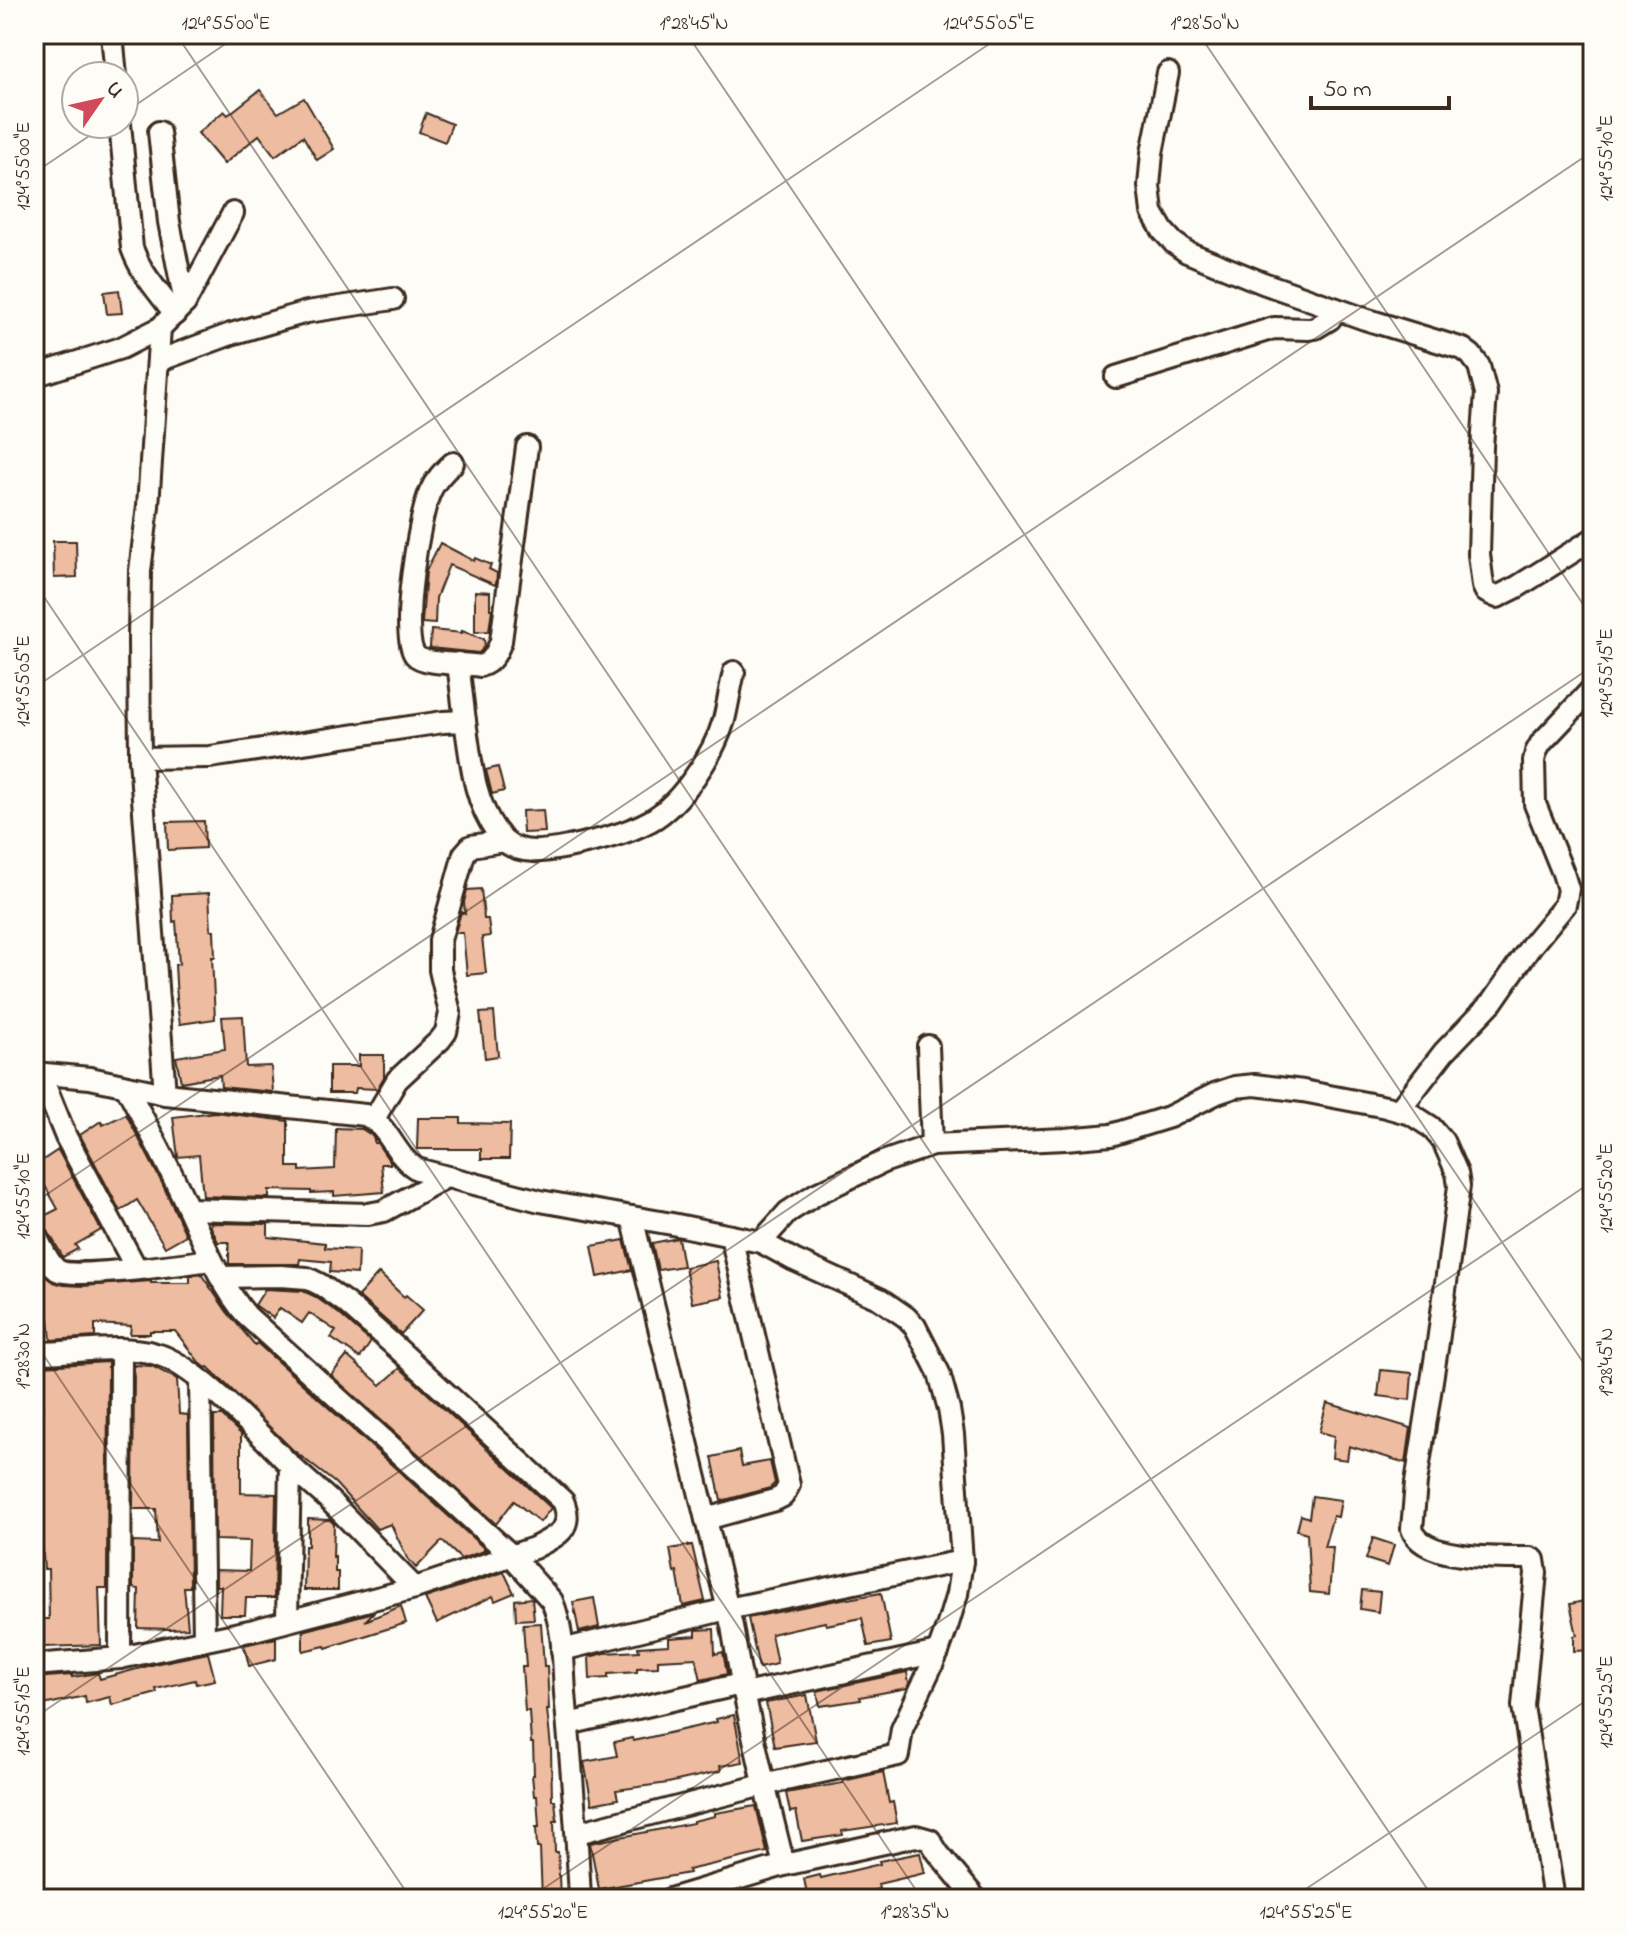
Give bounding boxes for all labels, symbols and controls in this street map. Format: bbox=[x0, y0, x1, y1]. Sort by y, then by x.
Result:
text: 124°55'00"E bbox=[182, 10, 270, 39]
text: 1°28'45"N bbox=[659, 10, 729, 39]
text: 124°55'05"E bbox=[943, 10, 1035, 39]
text: 1°28'50"N bbox=[1170, 10, 1240, 39]
north arrow bbox=[60, 60, 140, 140]
scale bar bbox=[1311, 60, 1449, 110]
text: 50 m bbox=[1323, 73, 1372, 108]
text: U bbox=[97, 76, 131, 105]
text: 124°55'10"E bbox=[1593, 115, 1622, 201]
text: 124°55'00"E bbox=[10, 122, 39, 210]
text: 124°55'15"E bbox=[1593, 628, 1622, 718]
text: 124°55'05"E bbox=[10, 635, 39, 727]
text: 124°55'20"E bbox=[1593, 1143, 1622, 1233]
text: 124°55'10"E bbox=[10, 1153, 39, 1239]
text: 1°28'30"N bbox=[10, 1323, 39, 1389]
text: 1°28'45"N bbox=[1593, 1327, 1622, 1397]
text: 124°55'25"E bbox=[1593, 1655, 1622, 1749]
text: 124°55'15"E bbox=[10, 1666, 39, 1756]
text: 124°55'20"E bbox=[498, 1899, 588, 1928]
text: 1°28'35"N bbox=[880, 1899, 950, 1928]
text: 124°55'25"E bbox=[1259, 1899, 1353, 1928]

